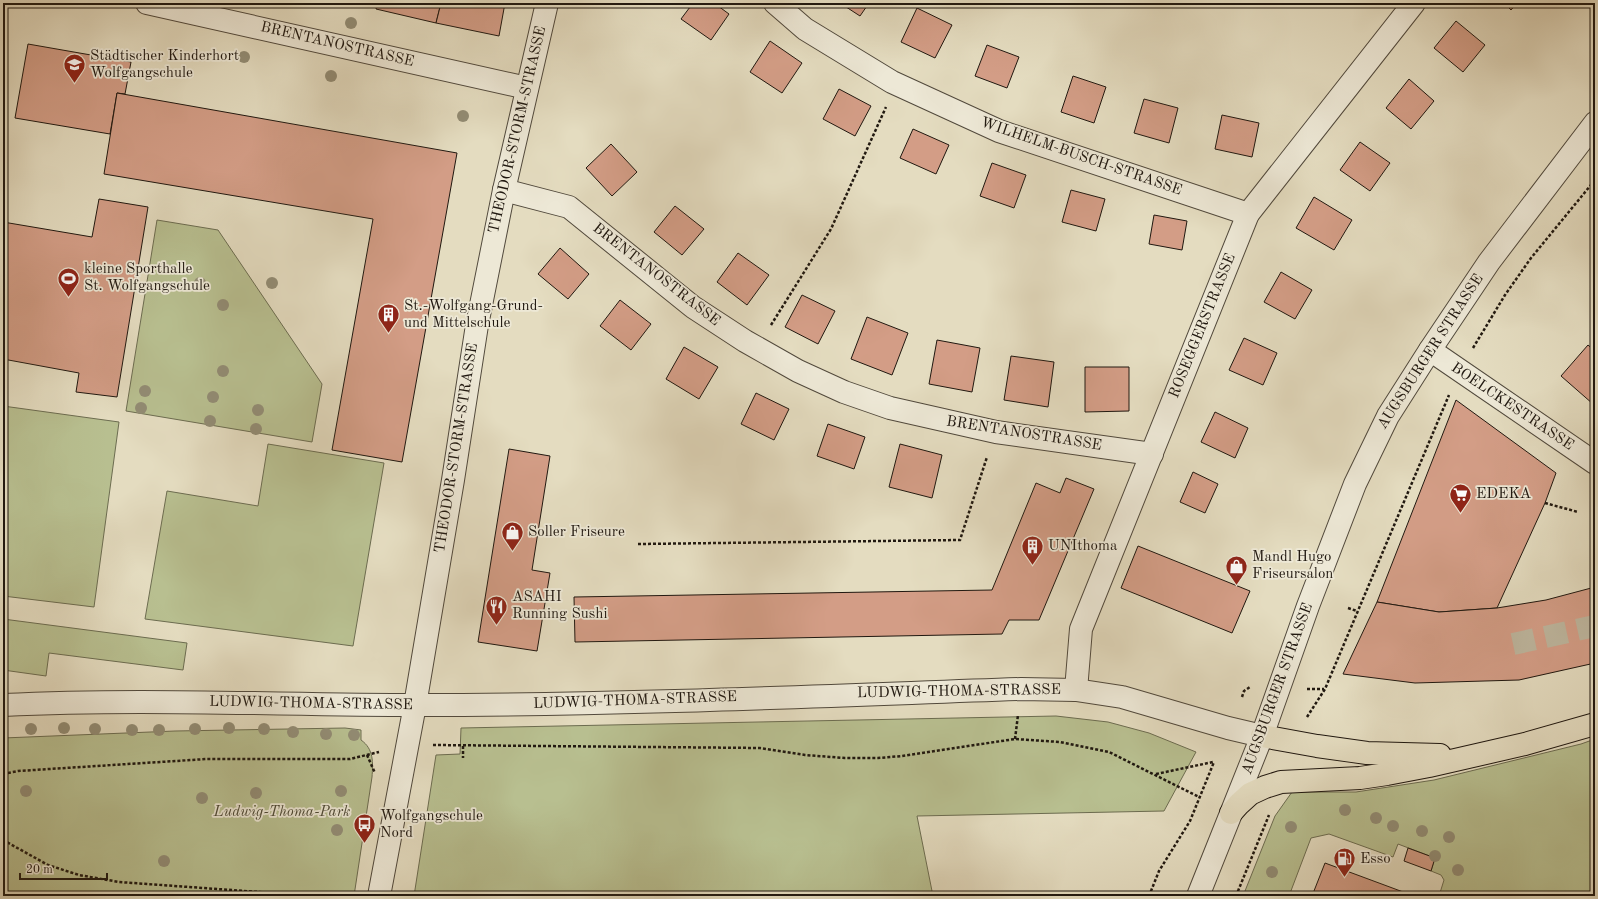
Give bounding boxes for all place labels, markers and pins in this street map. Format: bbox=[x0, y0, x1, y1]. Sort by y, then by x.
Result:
place label: Städtischer Kinderhort Wolfgangschule bbox=[90, 49, 239, 81]
school or university icon: Städtischer Kinderhort Wolfgangschule bbox=[61, 52, 87, 85]
place label: kleine Sporthalle St. Wolfgangschule bbox=[84, 262, 210, 294]
sports icon: kleine Sporthalle St. Wolfgangschule bbox=[55, 265, 81, 298]
place label: St.-Wolfgang-Grund- und Mittelschule bbox=[404, 299, 543, 331]
building icon: St.-Wolfgang-Grund- und Mittelschule bbox=[376, 302, 402, 335]
supermarket icon: EDEKA bbox=[1448, 481, 1474, 514]
place label: EDEKA bbox=[1476, 487, 1532, 502]
shop icon: Soller Friseure bbox=[500, 519, 526, 552]
place label: Soller Friseure bbox=[528, 525, 625, 540]
building icon: UNIthoma bbox=[1019, 533, 1045, 566]
place label: UNIthoma bbox=[1048, 539, 1118, 554]
place label: Mandl Hugo Friseursalon bbox=[1252, 550, 1333, 582]
shop icon: Mandl Hugo Friseursalon bbox=[1223, 553, 1249, 586]
place label: ASAHI Running Sushi bbox=[512, 590, 607, 622]
restaurant icon: ASAHI Running Sushi bbox=[484, 593, 510, 626]
place label: Wolfgangschule Nord bbox=[380, 809, 483, 841]
bus stop icon: Wolfgangschule Nord bbox=[352, 812, 378, 845]
fuel station icon: Esso bbox=[1331, 846, 1357, 879]
place label: Esso bbox=[1360, 852, 1391, 867]

